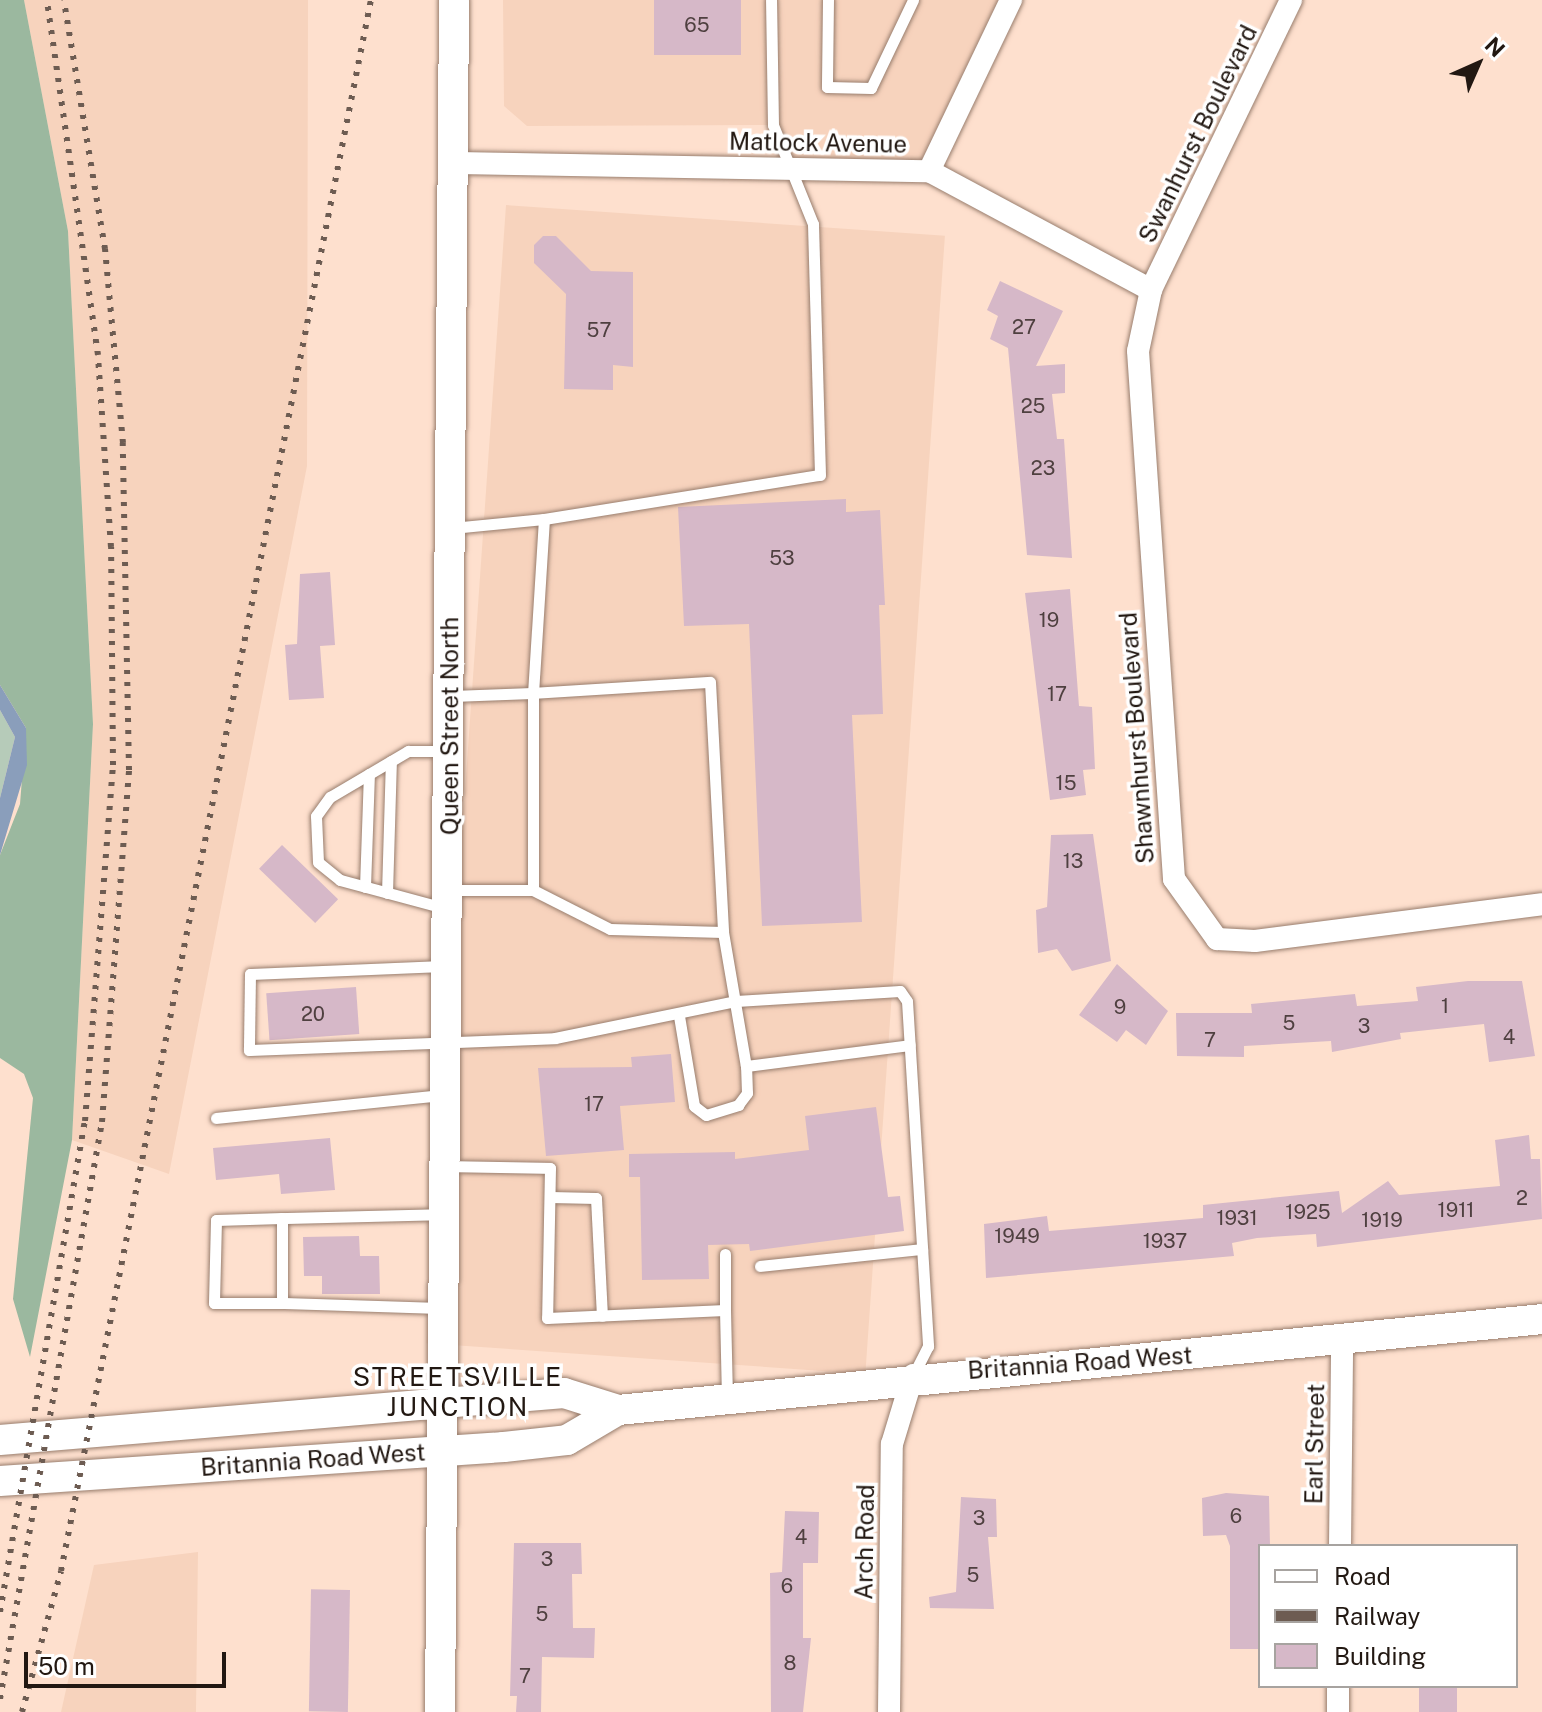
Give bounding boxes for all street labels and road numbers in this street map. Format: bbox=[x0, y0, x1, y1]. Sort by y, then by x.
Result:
street label: Swanhurst Boulevard bbox=[1133, 21, 1263, 247]
street label: Matlock Avenue bbox=[729, 127, 907, 159]
street label: Shawnhurst Boulevard bbox=[1114, 611, 1160, 865]
street label: Queen Street North bbox=[436, 617, 464, 835]
street label: Britannia Road West bbox=[966, 1341, 1194, 1385]
street label: Earl Street bbox=[1300, 1383, 1330, 1505]
street label: Britannia Road West bbox=[199, 1438, 427, 1482]
street label: Arch Road bbox=[850, 1484, 880, 1600]

